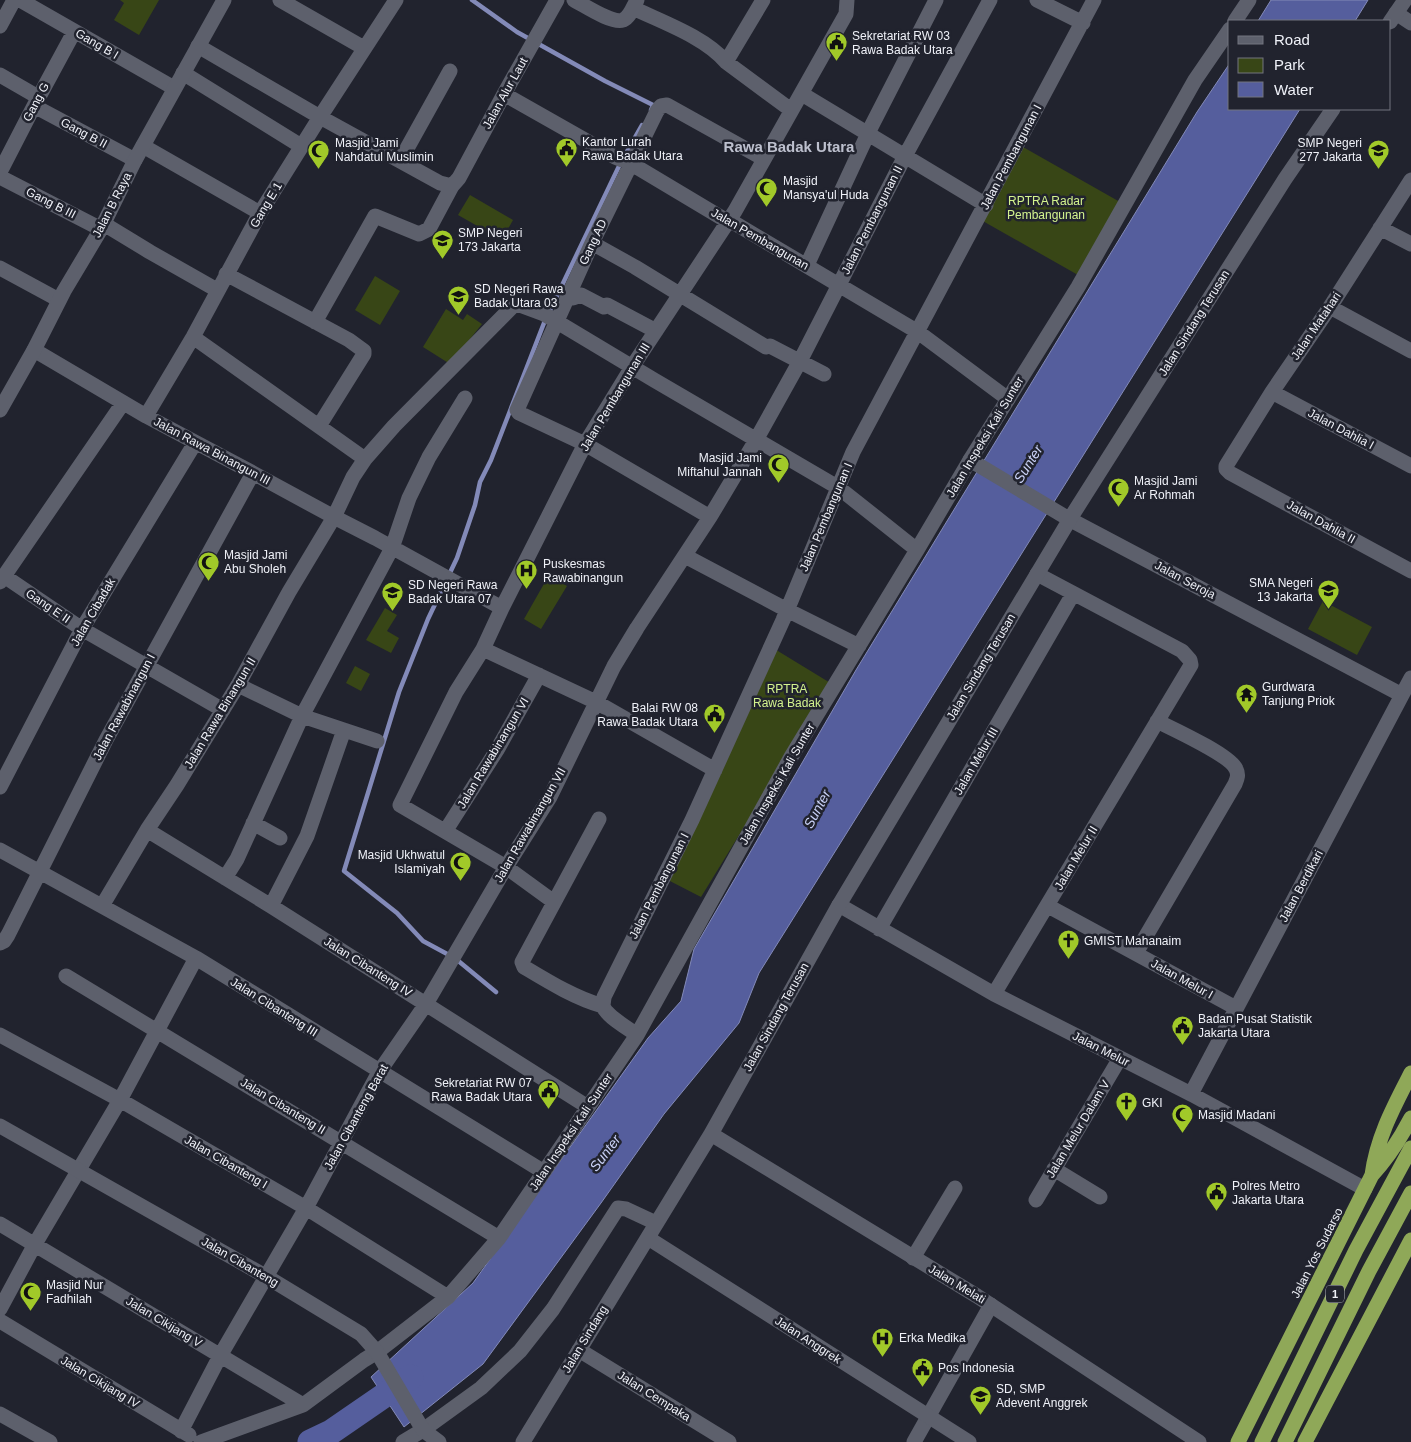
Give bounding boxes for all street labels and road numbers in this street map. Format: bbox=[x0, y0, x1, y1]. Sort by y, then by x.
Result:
street label: Gang B I bbox=[73, 26, 121, 62]
street label: Jalan Alur Laut bbox=[480, 54, 531, 131]
street label: Gang G bbox=[20, 80, 52, 124]
street label: Jalan Pembangunan I bbox=[977, 102, 1045, 212]
street label: Gang B II bbox=[58, 115, 110, 151]
street label: Jalan Pembangunan II bbox=[839, 163, 905, 277]
street label: Jalan B Raya bbox=[90, 170, 135, 240]
street label: Gang E 1 bbox=[247, 179, 285, 230]
street label: Gang B III bbox=[24, 184, 78, 222]
street label: Jalan Pembangunan bbox=[709, 205, 811, 273]
street label: Gang AD bbox=[576, 217, 610, 267]
street label: Jalan Sindang Terusan bbox=[1156, 268, 1232, 378]
street label: Jalan Matahari bbox=[1288, 289, 1344, 363]
street label: Jalan Pembangunan III bbox=[577, 340, 653, 454]
street label: Jalan Inspeksi Kali Sunter bbox=[943, 374, 1027, 500]
street label: Jalan Dahlia I bbox=[1306, 406, 1376, 452]
street label: Jalan Rawa Binangun III bbox=[151, 414, 273, 488]
street label: Jalan Pembangunan I bbox=[797, 461, 855, 573]
street label: Jalan Dahlia II bbox=[1284, 497, 1358, 547]
street label: Jalan Seroja bbox=[1152, 558, 1218, 602]
street label: Jalan Cibadak bbox=[68, 575, 119, 648]
street label: Gang E II bbox=[23, 586, 73, 626]
street label: Jalan Sindang Terusan bbox=[944, 611, 1018, 723]
street label: Jalan Rawabinangun I bbox=[90, 651, 158, 763]
street label: Jalan Rawa Binangun II bbox=[181, 655, 259, 771]
street label: Jalan Rawabinangun VI bbox=[454, 695, 532, 811]
street label: Jalan Inspeksi Kali Sunter bbox=[736, 721, 818, 847]
street label: Jalan Melur III bbox=[951, 725, 1001, 797]
street label: Jalan Rawabinangun VII bbox=[491, 765, 569, 885]
street label: Jalan Melur II bbox=[1051, 824, 1101, 892]
street label: Jalan Pembangunan I bbox=[626, 831, 692, 941]
street label: Jalan Berdikari bbox=[1276, 848, 1326, 924]
street label: Jalan Cibanteng IV bbox=[321, 934, 415, 1000]
street label: Jalan Melur I bbox=[1149, 956, 1215, 1002]
street label: Jalan Sindang Terusan bbox=[740, 960, 812, 1074]
street label: Jalan Cibanteng III bbox=[228, 975, 320, 1039]
street label: Jalan Melur bbox=[1070, 1029, 1132, 1069]
street label: Jalan Cibanteng Barat bbox=[321, 1061, 391, 1172]
street label: Jalan Inspeksi Kali Sunter bbox=[526, 1071, 616, 1193]
street label: Jalan Cibanteng II bbox=[238, 1075, 328, 1137]
street label: Jalan Melur Dalam V bbox=[1043, 1078, 1113, 1180]
street label: Jalan Cibanteng I bbox=[182, 1133, 270, 1191]
street label: Jalan Yos Sudarso bbox=[1288, 1205, 1346, 1300]
street label: Jalan Cibanteng bbox=[199, 1234, 281, 1290]
street label: Jalan Melati bbox=[926, 1262, 988, 1306]
road number: 1 bbox=[1326, 1286, 1344, 1302]
street label: Jalan Cikijang V bbox=[124, 1294, 204, 1350]
street label: Jalan Sindang bbox=[559, 1303, 611, 1375]
street label: Jalan Anggrek bbox=[772, 1313, 845, 1367]
street label: Jalan Cikijang IV bbox=[58, 1353, 142, 1411]
street label: Jalan Cempaka bbox=[615, 1368, 693, 1424]

